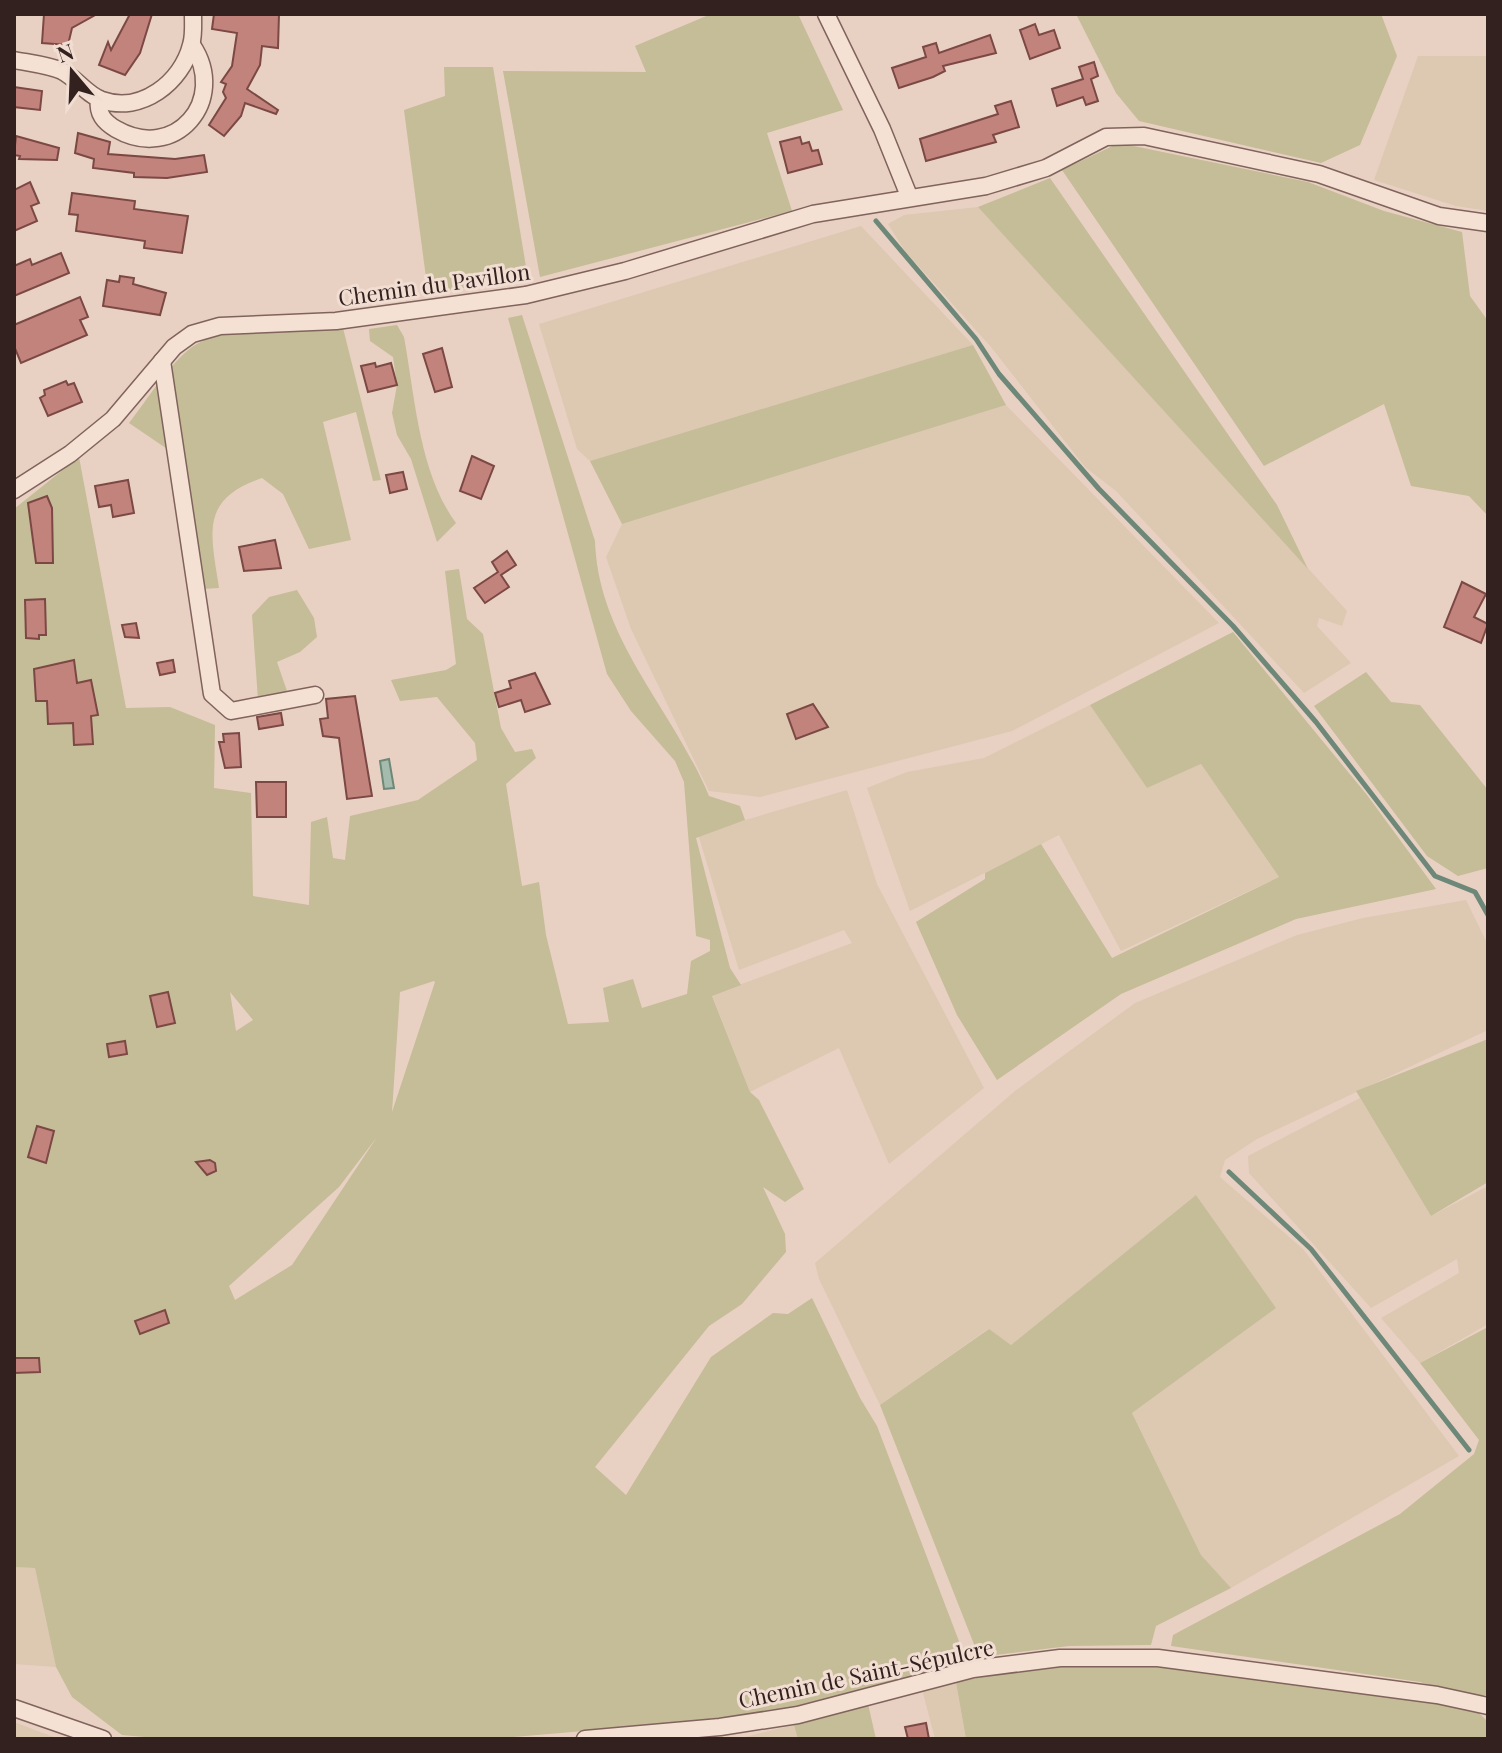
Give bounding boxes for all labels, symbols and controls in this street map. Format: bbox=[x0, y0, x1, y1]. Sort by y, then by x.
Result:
north arrow bbox=[32, 32, 112, 112]
text: N bbox=[53, 35, 78, 69]
street label: Chemin du Pavillon bbox=[336, 256, 532, 312]
street label: Chemin de Saint-Sépulcre bbox=[736, 1631, 996, 1715]

